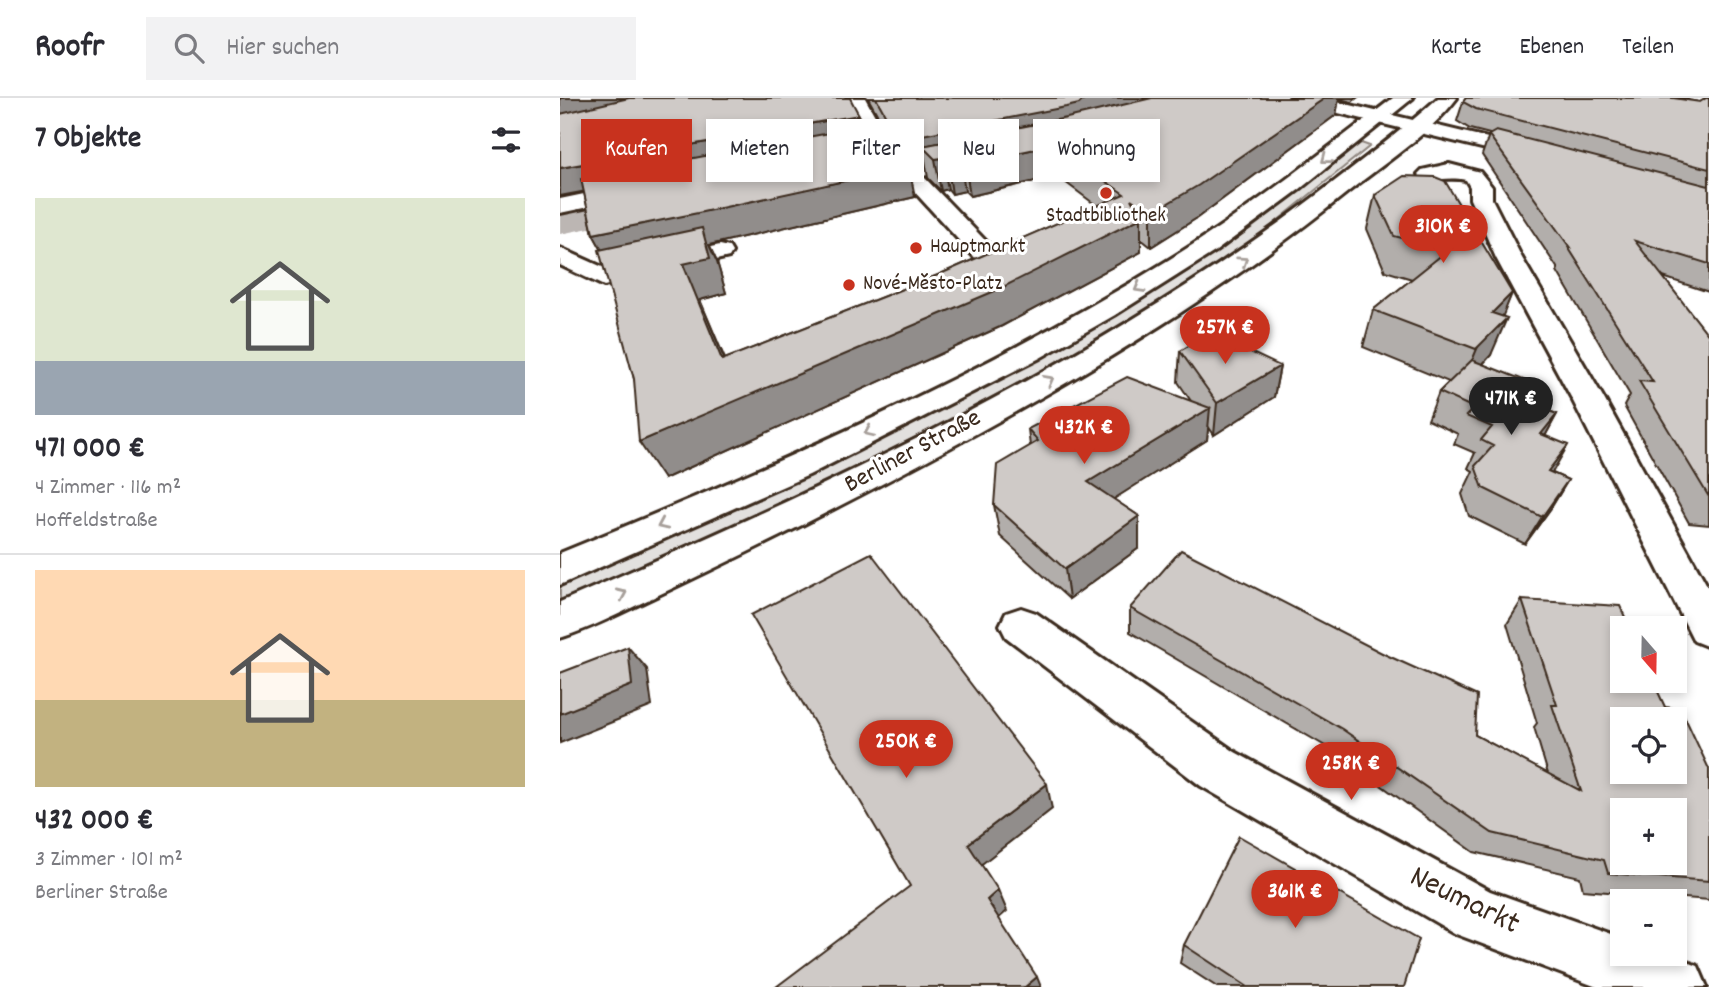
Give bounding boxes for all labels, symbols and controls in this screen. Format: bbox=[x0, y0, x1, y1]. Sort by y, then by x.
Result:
search box bbox=[146, 17, 636, 80]
text: Roofr bbox=[35, 25, 104, 72]
icon: search bbox=[170, 29, 208, 67]
text: Hier suchen bbox=[226, 30, 339, 67]
text: Karte bbox=[1431, 31, 1481, 65]
text: Ebenen bbox=[1519, 31, 1584, 65]
text: Teilen bbox=[1622, 31, 1674, 65]
text: 7 Objekte bbox=[35, 119, 141, 162]
chip: Kaufen bbox=[581, 119, 692, 182]
chip: Mieten bbox=[706, 119, 813, 182]
chip: Filter bbox=[827, 119, 924, 182]
chip: Neu bbox=[938, 119, 1019, 182]
chip: Wohnung bbox=[1033, 119, 1160, 182]
icon: filters bbox=[487, 121, 525, 159]
one-way arrow bbox=[1321, 151, 1334, 163]
marker: Stadtbibliothek bbox=[1098, 185, 1114, 201]
place label: Stadtbibliothek bbox=[1046, 202, 1166, 232]
pin: 310K € bbox=[1386, 206, 1500, 265]
text: 310K € bbox=[1415, 211, 1471, 244]
place label: Hauptmarkt bbox=[930, 233, 1026, 263]
marker: Hauptmarkt bbox=[908, 240, 924, 256]
icon: home bbox=[217, 243, 343, 369]
one-way arrow bbox=[1235, 257, 1248, 269]
place label: Nové-Město-Platz bbox=[863, 270, 1002, 300]
marker: Nové-Město-Platz bbox=[841, 277, 857, 293]
one-way arrow bbox=[1133, 280, 1146, 293]
pin: 257K € bbox=[1168, 306, 1282, 366]
text: 257K € bbox=[1196, 312, 1254, 345]
one-way arrow bbox=[1042, 374, 1054, 388]
pin: 471K € bbox=[1454, 378, 1568, 437]
text: 471K € bbox=[1485, 383, 1537, 416]
street label: Berliner Straße bbox=[838, 400, 988, 504]
pin: 432K € bbox=[1027, 406, 1141, 466]
text: 432K € bbox=[1055, 412, 1113, 445]
one-way arrow bbox=[864, 424, 876, 438]
text: 471 000 € bbox=[35, 429, 145, 472]
text: 4 Zimmer · 116 m² bbox=[35, 472, 181, 505]
text: Hoffeldstraße bbox=[35, 505, 158, 538]
one-way arrow bbox=[657, 517, 669, 531]
one-way arrow bbox=[616, 588, 628, 602]
icon: home bbox=[217, 615, 343, 741]
north arrow bbox=[1610, 616, 1687, 693]
map controls bbox=[1610, 616, 1687, 966]
button: locate bbox=[1610, 707, 1687, 784]
pin: 250K € bbox=[849, 720, 963, 780]
text: 250K € bbox=[875, 726, 937, 759]
pin: 258K € bbox=[1294, 742, 1408, 802]
text: 258K € bbox=[1322, 748, 1380, 781]
button: + bbox=[1610, 798, 1687, 875]
text: 432 000 € bbox=[35, 801, 153, 844]
text: 3 Zimmer · 101 m² bbox=[35, 844, 183, 877]
street label: Neumarkt bbox=[1401, 856, 1527, 949]
pin: 361K € bbox=[1238, 870, 1352, 930]
text: 361K € bbox=[1267, 876, 1323, 909]
text: Berliner Straße bbox=[35, 877, 168, 910]
button: − bbox=[1610, 889, 1687, 966]

